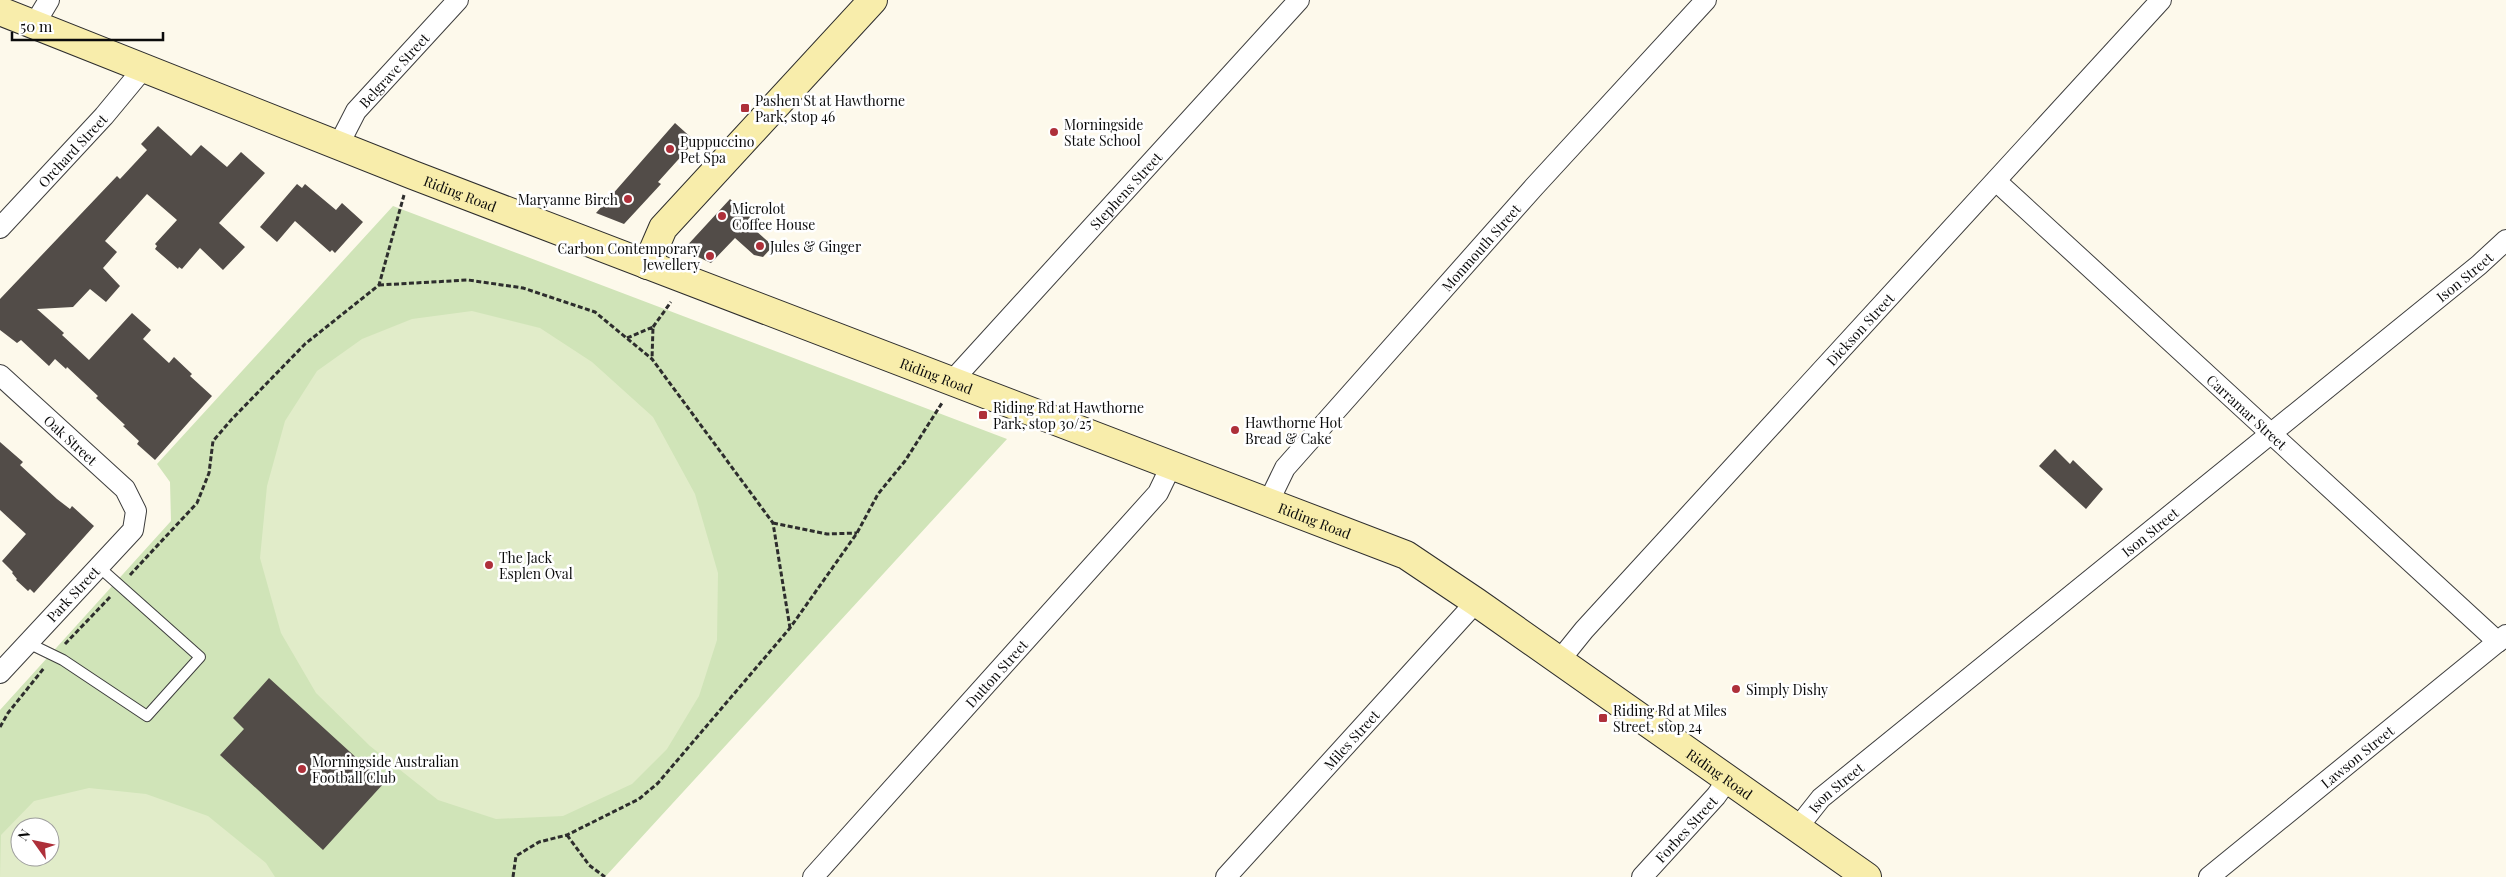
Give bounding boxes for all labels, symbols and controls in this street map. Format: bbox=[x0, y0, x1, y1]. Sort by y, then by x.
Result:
scale bar bbox=[12, 10, 164, 42]
text: 50 m bbox=[20, 16, 53, 36]
street label: Belgrave Street bbox=[354, 28, 434, 112]
place label: Pashen St at Hawthorne Park, stop 46 bbox=[755, 91, 905, 126]
marker: Pashen St at Hawthorne Park, stop 46 bbox=[739, 102, 751, 114]
street label: Orchard Street bbox=[33, 109, 112, 191]
place label: Morningside State School bbox=[1064, 115, 1143, 150]
marker: Morningside State School bbox=[1048, 126, 1060, 138]
place label: Puppuccino Pet Spa bbox=[680, 132, 755, 167]
marker: Puppuccino Pet Spa bbox=[664, 143, 676, 155]
street label: Stephens Street bbox=[1085, 147, 1166, 233]
street label: Riding Road bbox=[421, 171, 499, 216]
place label: Maryanne Birch bbox=[518, 190, 619, 209]
marker: Maryanne Birch bbox=[622, 193, 634, 205]
place label: Microlot Coffee House bbox=[732, 199, 815, 234]
street label: Monmouth Street bbox=[1437, 199, 1525, 295]
marker: Microlot Coffee House bbox=[716, 210, 728, 222]
place label: Jules & Ginger bbox=[769, 237, 862, 256]
place label: Carbon Contemporary Jewellery bbox=[558, 239, 700, 274]
marker: Jules & Ginger bbox=[754, 240, 766, 252]
street label: Ison Street bbox=[2432, 247, 2497, 306]
marker: Carbon Contemporary Jewellery bbox=[704, 250, 716, 262]
street label: Dickson Street bbox=[1822, 288, 1899, 369]
street label: Riding Road bbox=[898, 353, 976, 398]
street label: Carramar Street bbox=[2203, 370, 2292, 454]
place label: Riding Rd at Hawthorne Park, stop 30/25 bbox=[993, 398, 1144, 433]
marker: Riding Rd at Hawthorne Park, stop 30/25 bbox=[977, 409, 989, 421]
street label: Oak Street bbox=[40, 410, 102, 470]
place label: Hawthorne Hot Bread & Cake bbox=[1245, 413, 1343, 448]
marker: Hawthorne Hot Bread & Cake bbox=[1229, 424, 1241, 436]
street label: Riding Road bbox=[1276, 498, 1354, 543]
street label: Ison Street bbox=[2117, 502, 2183, 561]
place label: The Jack Esplen Oval bbox=[499, 548, 573, 583]
marker: The Jack Esplen Oval bbox=[483, 559, 495, 571]
street label: Park Street bbox=[42, 561, 104, 626]
street label: Dutton Street bbox=[961, 635, 1032, 711]
place label: Simply Dishy bbox=[1746, 680, 1828, 699]
marker: Simply Dishy bbox=[1730, 683, 1742, 695]
place label: Riding Rd at Miles Street, stop 24 bbox=[1613, 701, 1727, 736]
street label: Miles Street bbox=[1319, 705, 1384, 773]
marker: Riding Rd at Miles Street, stop 24 bbox=[1597, 712, 1609, 724]
street label: Lawson Street bbox=[2316, 720, 2398, 792]
street label: Riding Road bbox=[1683, 744, 1757, 803]
place label: Morningside Australian Football Club bbox=[312, 752, 459, 787]
street label: Ison Street bbox=[1804, 757, 1868, 817]
marker: Morningside Australian Football Club bbox=[296, 763, 308, 775]
street label: Forbes Street bbox=[1651, 791, 1722, 866]
north arrow bbox=[10, 817, 60, 867]
text: N bbox=[13, 825, 34, 844]

